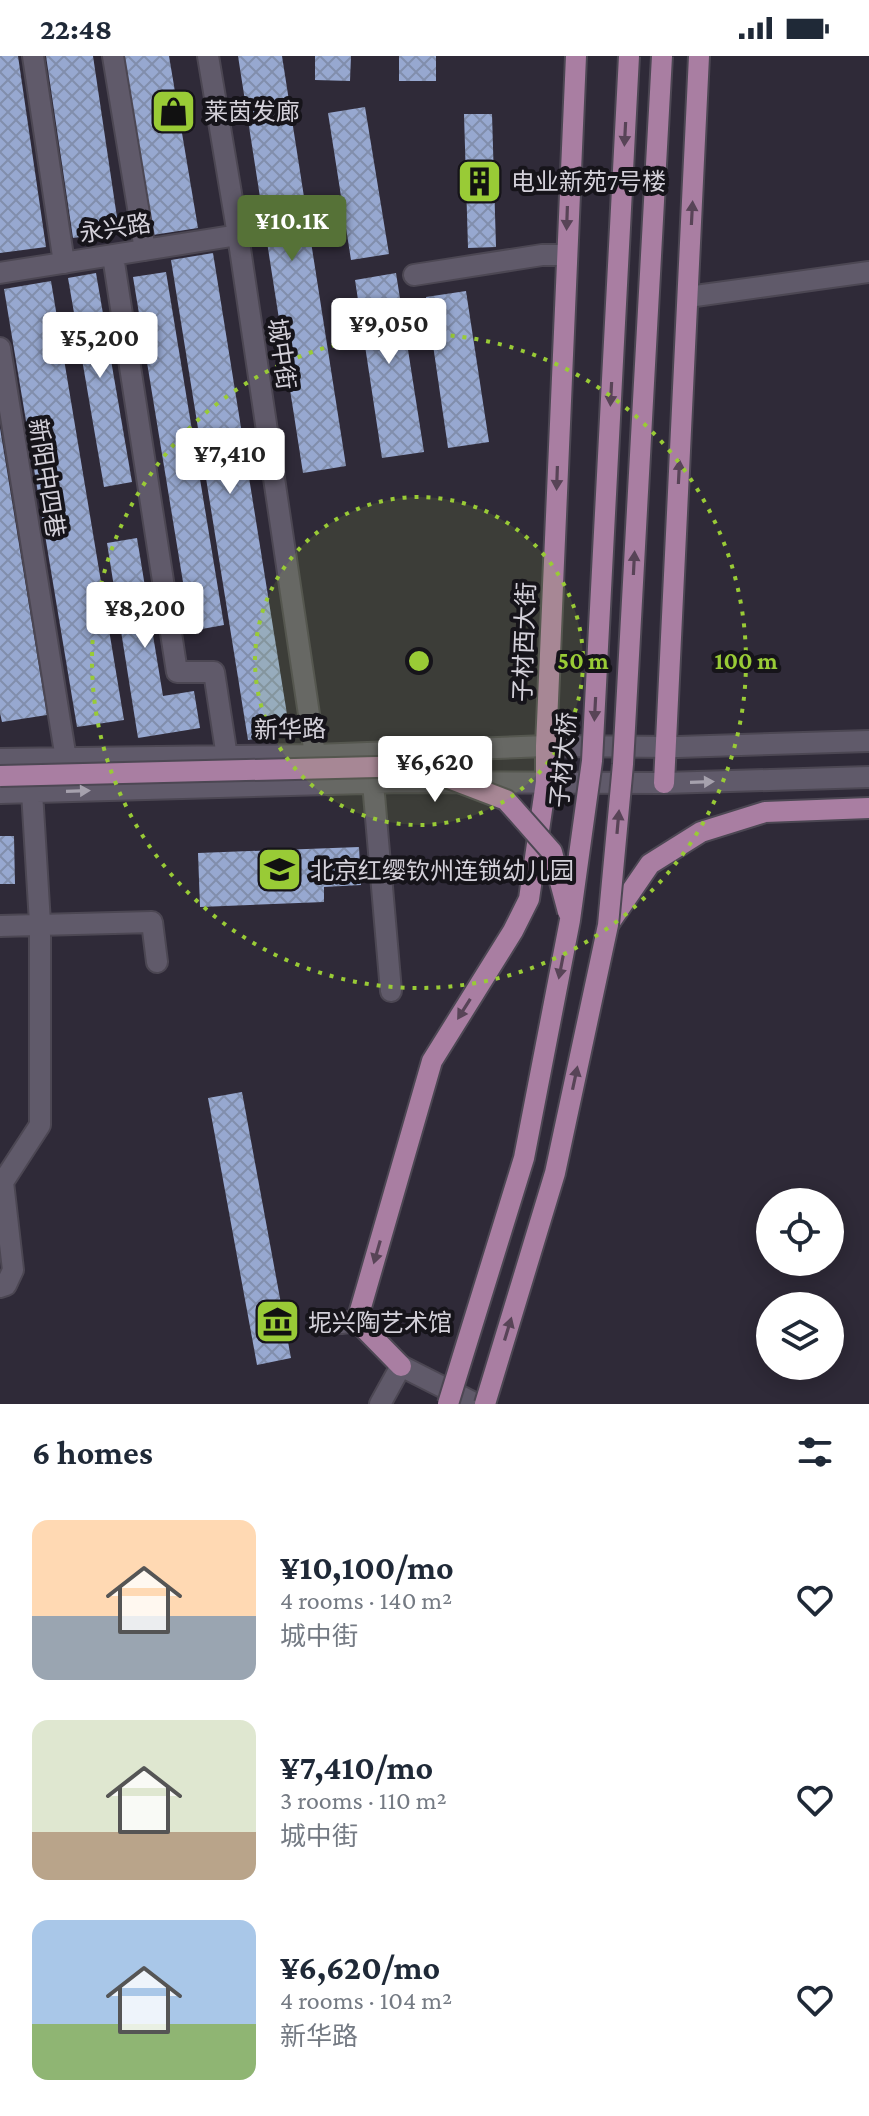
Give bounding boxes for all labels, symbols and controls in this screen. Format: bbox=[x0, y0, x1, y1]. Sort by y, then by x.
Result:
text: 22:48 bbox=[40, 12, 112, 45]
shop icon: 莱茵发廊 bbox=[149, 87, 197, 135]
place label: 莱茵发廊 bbox=[204, 98, 300, 125]
one-way arrow bbox=[618, 122, 631, 147]
building icon: 电业新苑7号楼 bbox=[456, 157, 504, 205]
place label: 电业新苑7号楼 bbox=[511, 168, 666, 195]
pin: ¥10.1K bbox=[227, 195, 357, 263]
one-way arrow bbox=[685, 200, 698, 225]
text: ¥10.1K bbox=[255, 206, 329, 235]
one-way arrow bbox=[561, 206, 574, 231]
street label: 永兴路 bbox=[77, 209, 153, 247]
pin: ¥9,050 bbox=[324, 298, 454, 366]
text: ¥9,050 bbox=[349, 309, 429, 338]
pin: ¥5,200 bbox=[35, 312, 165, 380]
street label: 城中街 bbox=[264, 316, 300, 392]
text: ¥5,200 bbox=[61, 323, 139, 352]
one-way arrow bbox=[604, 382, 617, 407]
street label: 新阳中四巷 bbox=[24, 417, 70, 539]
pin: ¥7,410 bbox=[165, 428, 295, 496]
text: ¥7,410 bbox=[194, 439, 266, 468]
one-way arrow bbox=[673, 459, 686, 484]
one-way arrow bbox=[550, 466, 563, 491]
one-way arrow bbox=[628, 550, 641, 575]
pin: ¥8,200 bbox=[80, 582, 210, 650]
street label: 子材西大街 bbox=[508, 582, 540, 702]
text: ¥8,200 bbox=[104, 593, 186, 622]
centre of rings bbox=[405, 647, 433, 675]
text: 50 m bbox=[557, 647, 609, 674]
text: 100 m bbox=[714, 647, 778, 674]
one-way arrow bbox=[588, 697, 601, 722]
street label: 子材大桥 bbox=[545, 711, 581, 809]
street label: 新华路 bbox=[254, 715, 326, 743]
pin: ¥6,620 bbox=[370, 736, 500, 804]
text: ¥6,620 bbox=[396, 747, 474, 776]
one-way arrow bbox=[690, 776, 715, 789]
one-way arrow bbox=[66, 784, 91, 797]
one-way arrow bbox=[611, 809, 624, 834]
school or university icon: 北京红缨钦州连锁幼儿园 bbox=[255, 846, 303, 894]
place label: 北京红缨钦州连锁幼儿园 bbox=[310, 857, 574, 884]
one-way arrow bbox=[555, 954, 567, 979]
one-way arrow bbox=[458, 998, 472, 1020]
one-way arrow bbox=[569, 1066, 582, 1091]
map controls bbox=[756, 1188, 844, 1380]
button: locate bbox=[756, 1188, 844, 1276]
one-way arrow bbox=[370, 1241, 383, 1265]
button: layers bbox=[756, 1292, 844, 1380]
museum icon: 坭兴陶艺术馆 bbox=[253, 1298, 301, 1346]
place label: 坭兴陶艺术馆 bbox=[308, 1309, 452, 1336]
one-way arrow bbox=[502, 1317, 515, 1341]
icon: filters bbox=[793, 1430, 837, 1474]
text: 6 homes bbox=[32, 1434, 153, 1471]
text: ¥10,100/mo bbox=[280, 1549, 454, 1586]
icon: home bbox=[96, 1552, 192, 1648]
icon: heart bbox=[793, 1578, 837, 1622]
text: 4 rooms · 140 m² bbox=[280, 1586, 452, 1615]
text: 城中街 bbox=[280, 1622, 358, 1651]
text: ¥7,410/mo bbox=[280, 1749, 433, 1786]
icon: home bbox=[96, 1752, 192, 1848]
icon: heart bbox=[793, 1778, 837, 1822]
text: 3 rooms · 110 m² bbox=[280, 1786, 447, 1815]
text: 城中街 bbox=[280, 1822, 358, 1851]
text: ¥6,620/mo bbox=[280, 1949, 440, 1986]
icon: home bbox=[96, 1952, 192, 2048]
icon: heart bbox=[793, 1978, 837, 2022]
text: 4 rooms · 104 m² bbox=[280, 1986, 452, 2015]
text: 新华路 bbox=[280, 2022, 358, 2051]

